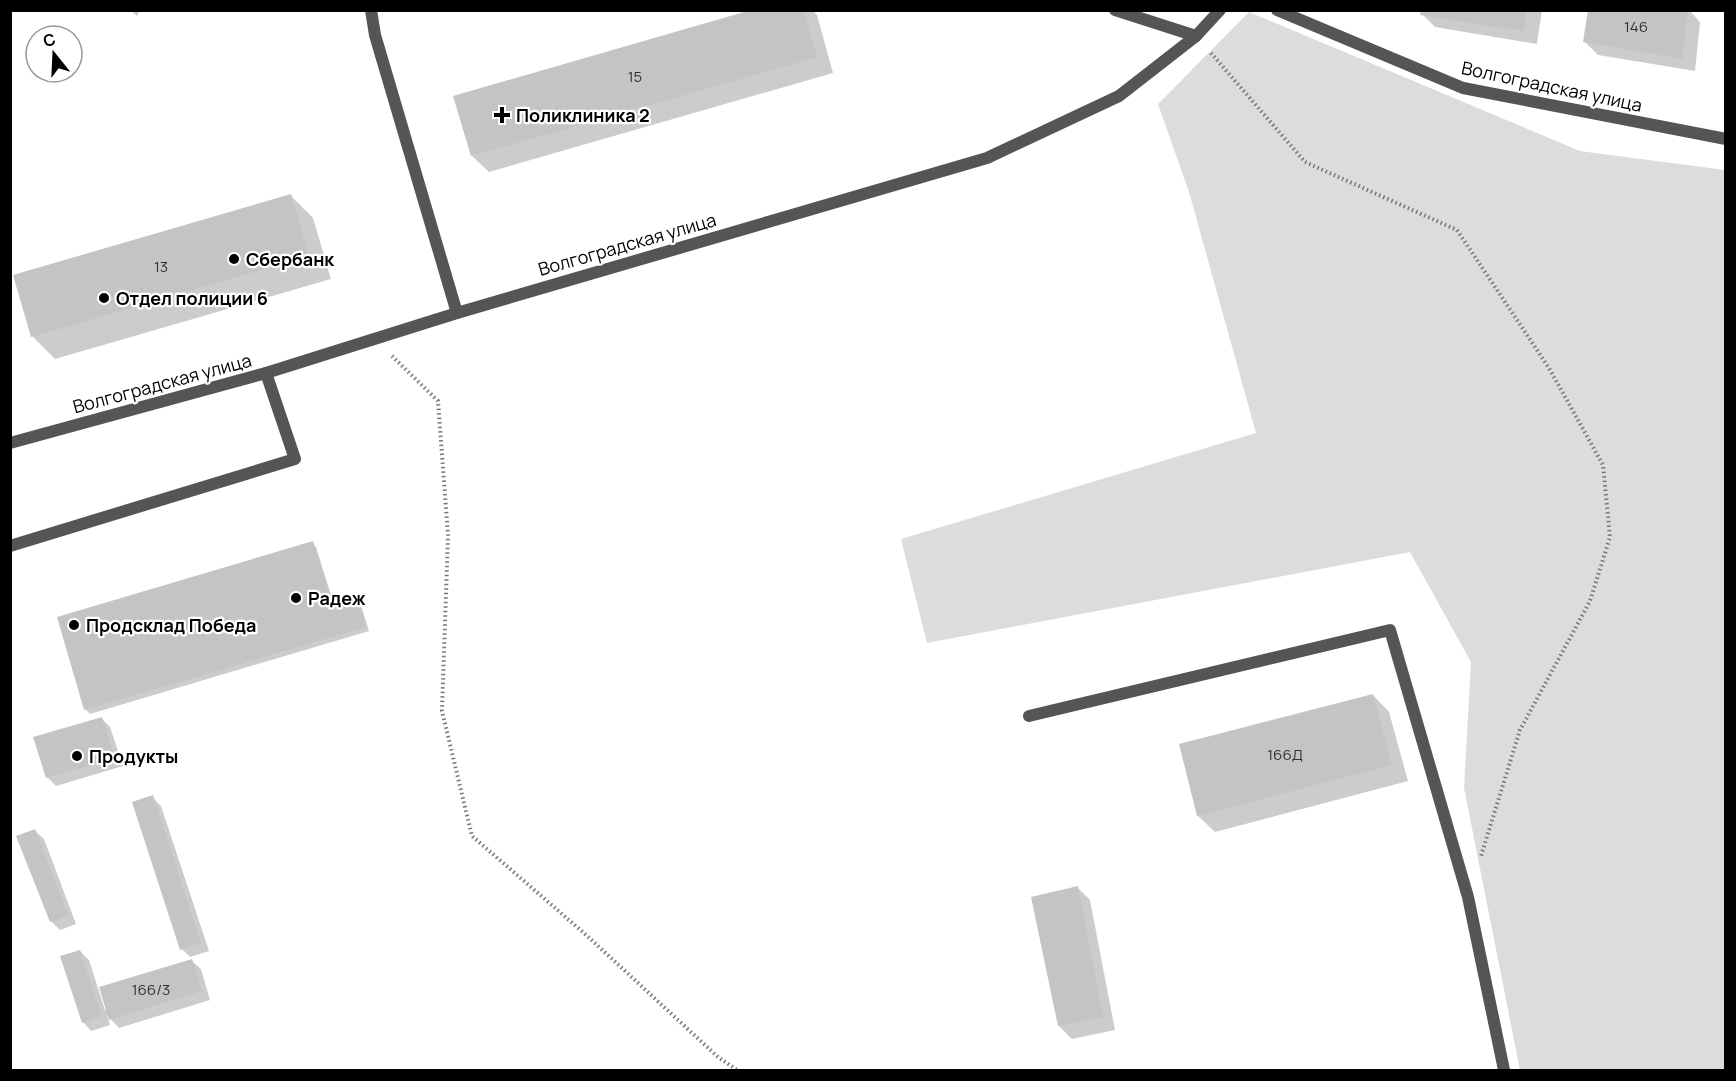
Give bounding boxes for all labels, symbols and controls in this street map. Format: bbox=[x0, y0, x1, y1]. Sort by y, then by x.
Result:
house number: 146 bbox=[1624, 16, 1648, 37]
north arrow bbox=[24, 24, 84, 84]
text: С bbox=[40, 27, 59, 52]
street label: Волгоградская улица bbox=[1460, 55, 1644, 117]
house number: 15 bbox=[628, 66, 642, 87]
place label: Поликлиника 2 bbox=[516, 103, 650, 127]
marker: Поликлиника 2 bbox=[493, 106, 511, 124]
street label: Волгоградская улица bbox=[535, 207, 719, 281]
place label: Сбербанк bbox=[246, 247, 335, 271]
marker: Сбербанк bbox=[227, 252, 241, 266]
house number: 13 bbox=[154, 256, 168, 277]
place label: Отдел полиции 6 bbox=[116, 286, 268, 310]
marker: Отдел полиции 6 bbox=[97, 291, 111, 305]
street label: Волгоградская улица bbox=[70, 348, 254, 418]
place label: Радеж bbox=[308, 586, 366, 610]
marker: Радеж bbox=[289, 591, 303, 605]
place label: Продсклад Победа bbox=[86, 613, 256, 637]
marker: Продсклад Победа bbox=[67, 618, 81, 632]
place label: Продукты bbox=[89, 744, 178, 768]
house number: 166Д bbox=[1267, 744, 1303, 765]
marker: Продукты bbox=[70, 749, 84, 763]
house number: 166/3 bbox=[132, 979, 170, 1000]

